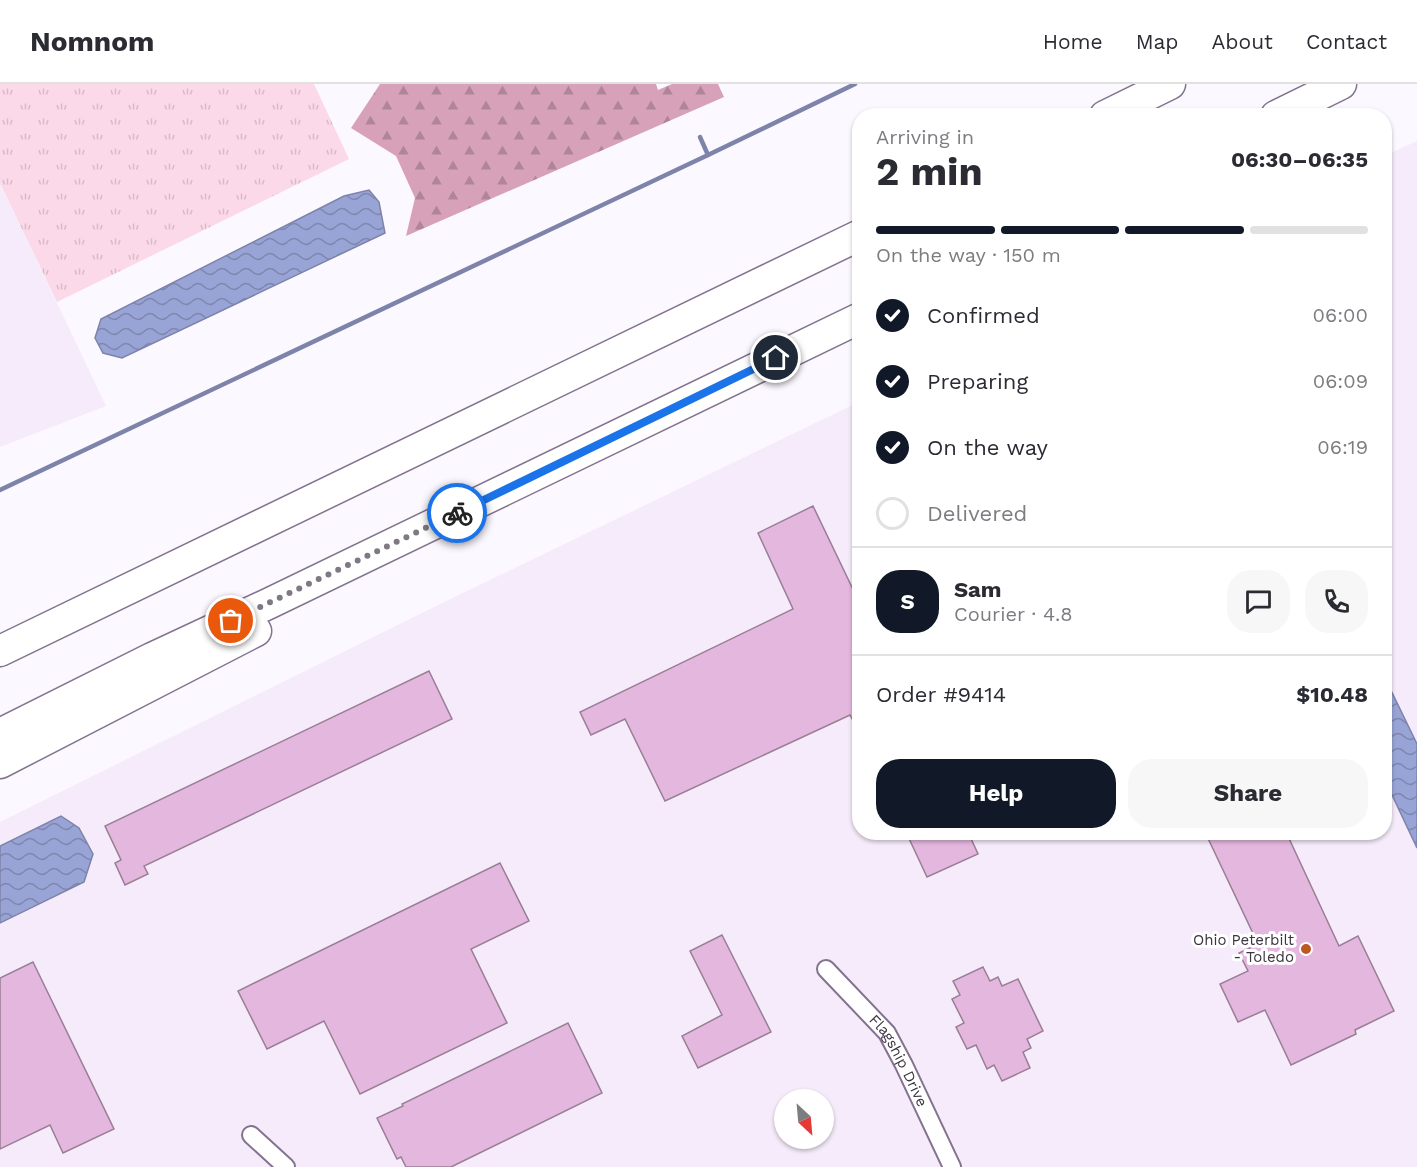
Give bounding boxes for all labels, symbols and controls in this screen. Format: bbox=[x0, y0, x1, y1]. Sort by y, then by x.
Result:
text: Nomnom bbox=[30, 25, 154, 58]
text: Home bbox=[1043, 29, 1103, 54]
text: Map bbox=[1136, 29, 1179, 54]
text: About bbox=[1212, 29, 1273, 54]
text: Contact bbox=[1306, 29, 1387, 54]
text: Arriving in bbox=[876, 125, 974, 149]
text: 06:30–06:35 bbox=[1231, 147, 1368, 172]
text: 2 min bbox=[876, 149, 983, 194]
text: On the way · 150 m bbox=[876, 243, 1061, 267]
icon: check bbox=[876, 299, 909, 332]
text: Confirmed bbox=[927, 303, 1040, 328]
text: 06:00 bbox=[1313, 303, 1368, 327]
pin bbox=[750, 332, 801, 383]
icon: home bbox=[759, 341, 792, 374]
icon: check bbox=[876, 365, 909, 398]
text: Preparing bbox=[927, 369, 1028, 394]
text: 06:09 bbox=[1313, 369, 1368, 393]
icon: check bbox=[876, 431, 909, 464]
text: On the way bbox=[927, 435, 1048, 460]
text: 06:19 bbox=[1317, 435, 1368, 459]
courier bbox=[427, 483, 487, 543]
icon: bike bbox=[441, 497, 474, 530]
text: Delivered bbox=[927, 501, 1027, 526]
button: chat bbox=[1227, 570, 1290, 633]
button: phone bbox=[1305, 570, 1368, 633]
text: Sam bbox=[954, 577, 1002, 602]
text: S bbox=[900, 589, 915, 614]
pin bbox=[205, 595, 256, 646]
text: Courier · 4.8 bbox=[954, 602, 1073, 626]
icon: bag bbox=[214, 604, 247, 637]
text: Order #9414 bbox=[876, 682, 1006, 707]
text: $10.48 bbox=[1296, 682, 1368, 707]
button: Help bbox=[876, 759, 1116, 828]
button: Share bbox=[1128, 759, 1368, 828]
place label: Ohio Peterbilt - Toledo bbox=[1193, 931, 1295, 966]
marker: Ohio Peterbilt - Toledo bbox=[1299, 942, 1313, 956]
street label: Flagship Drive bbox=[865, 1011, 931, 1110]
north arrow bbox=[774, 1089, 834, 1149]
map controls bbox=[774, 1089, 834, 1149]

